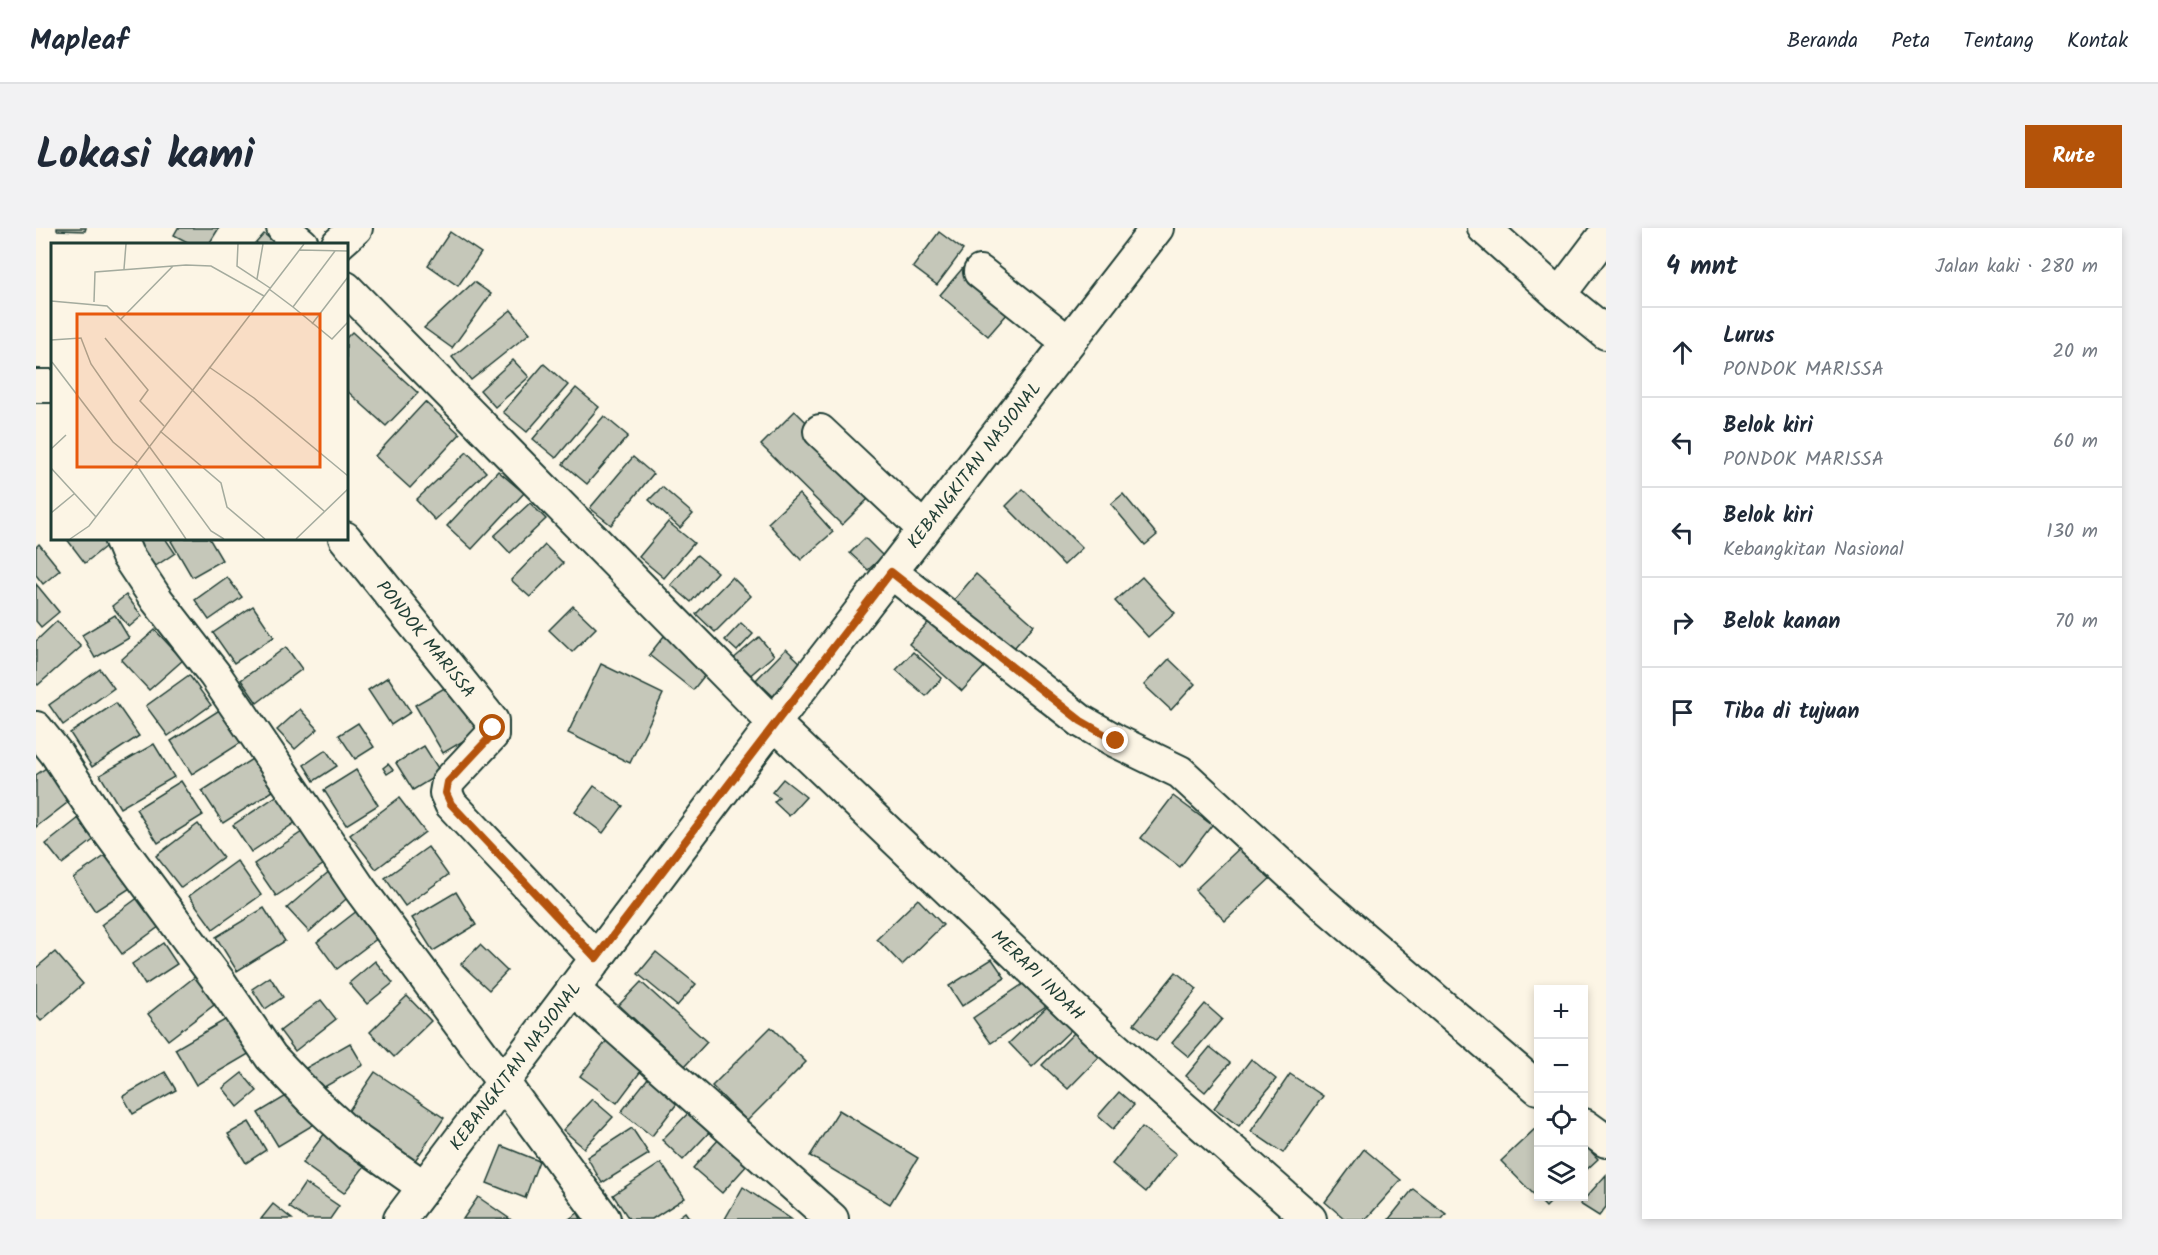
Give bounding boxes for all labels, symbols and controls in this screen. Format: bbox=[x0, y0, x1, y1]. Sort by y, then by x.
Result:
text: Mapleaf bbox=[30, 19, 128, 64]
text: Beranda bbox=[1787, 25, 1858, 58]
text: Peta bbox=[1891, 25, 1930, 58]
text: Tentang bbox=[1963, 25, 2034, 58]
text: Kontak bbox=[2067, 25, 2128, 58]
text: Lokasi kami bbox=[36, 123, 254, 190]
button: Rute bbox=[2025, 125, 2122, 188]
inset map bbox=[51, 243, 348, 540]
text: 4 mnt bbox=[1666, 246, 1738, 288]
text: Jalan kaki · 280 m bbox=[1935, 251, 2098, 283]
text: Lurus bbox=[1723, 319, 1775, 354]
icon: ahead bbox=[1666, 336, 1699, 369]
text: 20 m bbox=[2052, 336, 2098, 368]
text: PONDOK MARISSA bbox=[1723, 354, 1884, 386]
street label: KEBANGKITAN NASIONAL bbox=[901, 376, 1050, 556]
text: Belok kiri bbox=[1723, 409, 1813, 444]
icon: left bbox=[1666, 426, 1699, 459]
text: 60 m bbox=[2053, 426, 2098, 458]
text: PONDOK MARISSA bbox=[1723, 444, 1884, 476]
text: Belok kiri bbox=[1723, 499, 1813, 534]
icon: left bbox=[1666, 516, 1699, 549]
text: 130 m bbox=[2046, 516, 2098, 548]
text: Kebangkitan Nasional bbox=[1723, 534, 1904, 566]
street label: PONDOK MARISSA bbox=[368, 575, 482, 705]
text: Belok kanan bbox=[1723, 605, 1840, 640]
icon: right bbox=[1666, 606, 1699, 639]
text: 70 m bbox=[2055, 606, 2098, 638]
text: Tiba di tujuan bbox=[1723, 695, 1859, 730]
icon: arrive bbox=[1666, 696, 1699, 729]
route start bbox=[479, 714, 505, 740]
route end bbox=[1102, 727, 1128, 753]
street label: MERAPI INDAH bbox=[983, 924, 1091, 1029]
street label: KEBANGKITAN NASIONAL bbox=[443, 976, 590, 1158]
map controls bbox=[1534, 985, 1588, 1201]
button: + bbox=[1534, 985, 1588, 1039]
button: − bbox=[1534, 1039, 1588, 1093]
button: locate bbox=[1534, 1093, 1588, 1147]
button: layers bbox=[1534, 1147, 1588, 1201]

